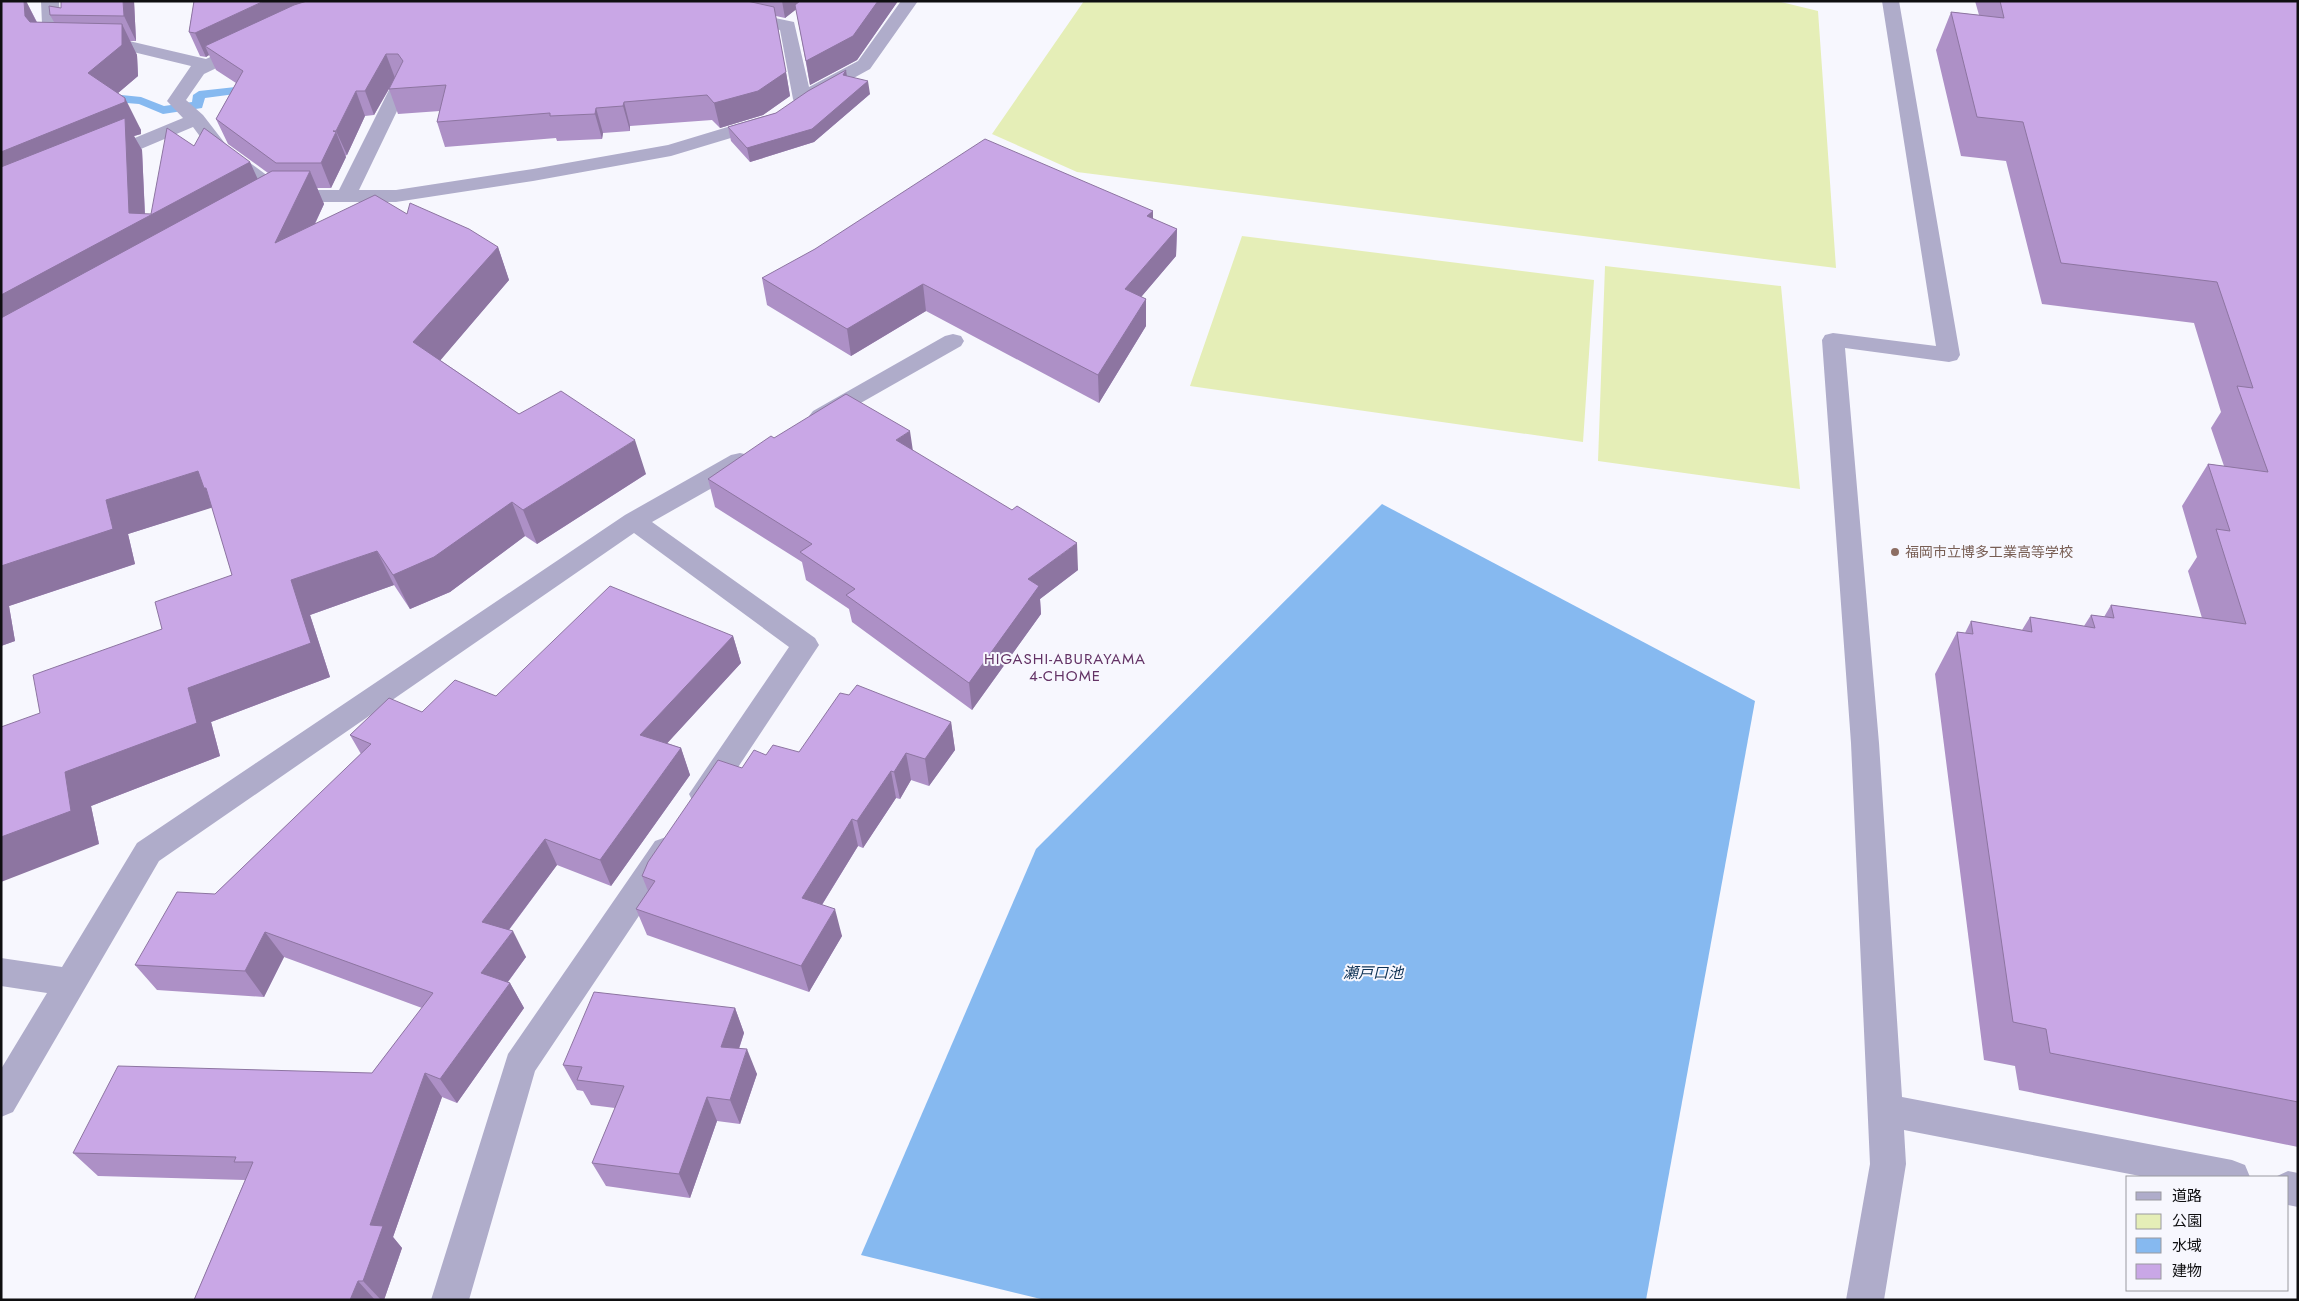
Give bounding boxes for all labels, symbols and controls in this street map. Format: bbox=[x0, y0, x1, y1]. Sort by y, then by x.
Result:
place label: 福岡市立博多工業高等学校 bbox=[1905, 542, 2073, 562]
marker: 福岡市立博多工業高等学校 bbox=[1889, 546, 1901, 558]
district label: HIGASHI-ABURAYAMA 4-CHOME bbox=[984, 648, 1146, 687]
water label: 瀬戸口池 bbox=[1343, 962, 1405, 984]
legend bbox=[2126, 1176, 2289, 1291]
text: 道路 bbox=[2172, 1185, 2202, 1207]
text: 公園 bbox=[2172, 1210, 2202, 1232]
text: 水域 bbox=[2172, 1235, 2202, 1257]
text: 建物 bbox=[2172, 1260, 2202, 1282]

